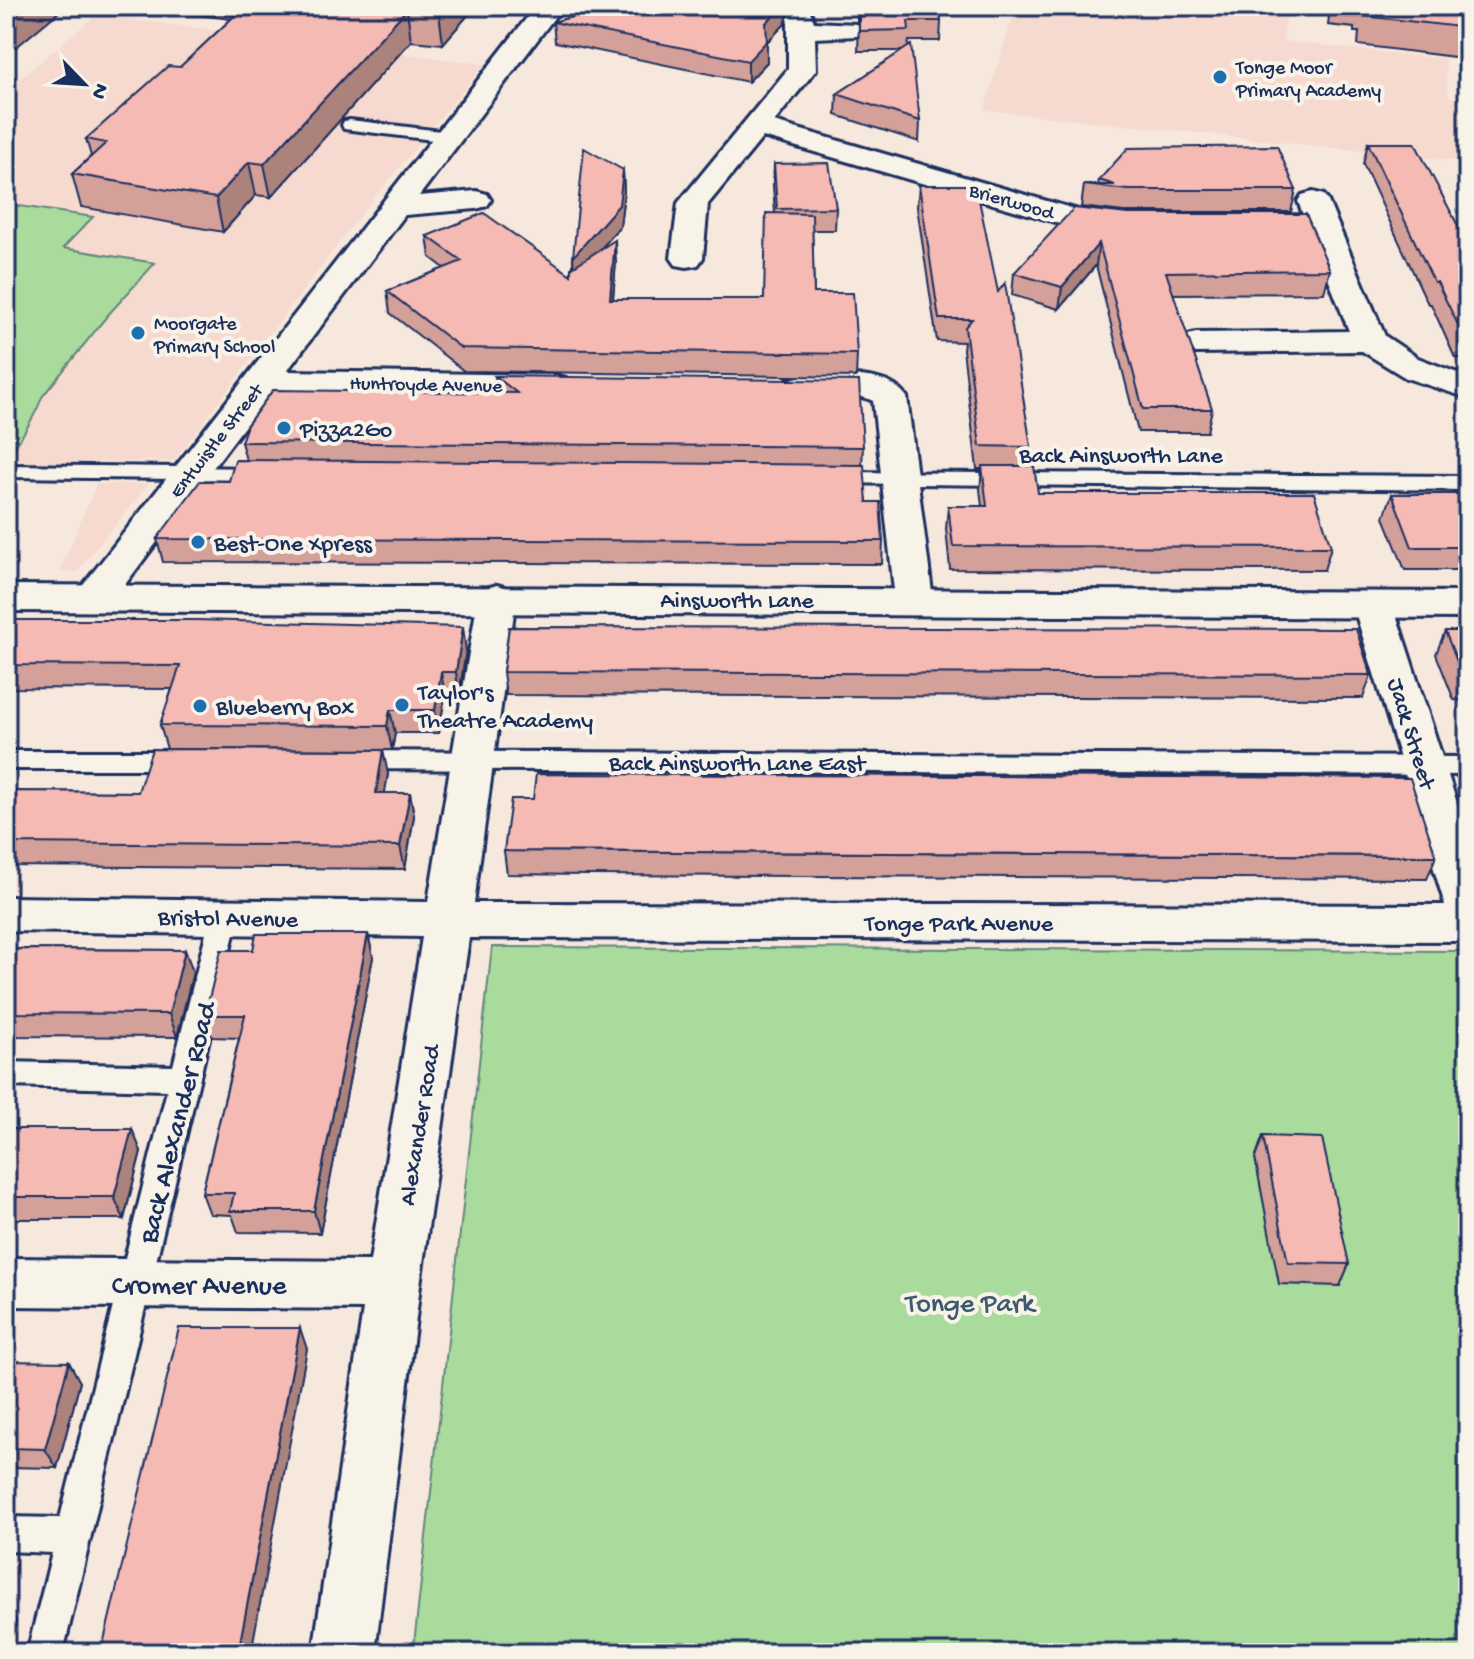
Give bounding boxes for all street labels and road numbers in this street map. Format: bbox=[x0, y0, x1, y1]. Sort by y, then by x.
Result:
street label: Brierwood bbox=[965, 180, 1058, 227]
street label: Huntroyde Avenue bbox=[349, 374, 503, 399]
street label: Entwistle Street bbox=[166, 379, 271, 504]
street label: Back Ainsworth Lane bbox=[1018, 443, 1223, 472]
street label: Ainsworth Lane bbox=[660, 588, 814, 617]
street label: Jack Street bbox=[1379, 675, 1441, 795]
street label: Back Ainsworth Lane East bbox=[608, 751, 867, 780]
street label: Bristol Avenue bbox=[157, 905, 299, 936]
street label: Tonge Park Avenue bbox=[863, 911, 1054, 940]
street label: Back Alexander Road bbox=[133, 996, 226, 1248]
street label: Alexander Road bbox=[394, 1041, 449, 1208]
street label: Cromer Avenue bbox=[112, 1271, 287, 1304]

